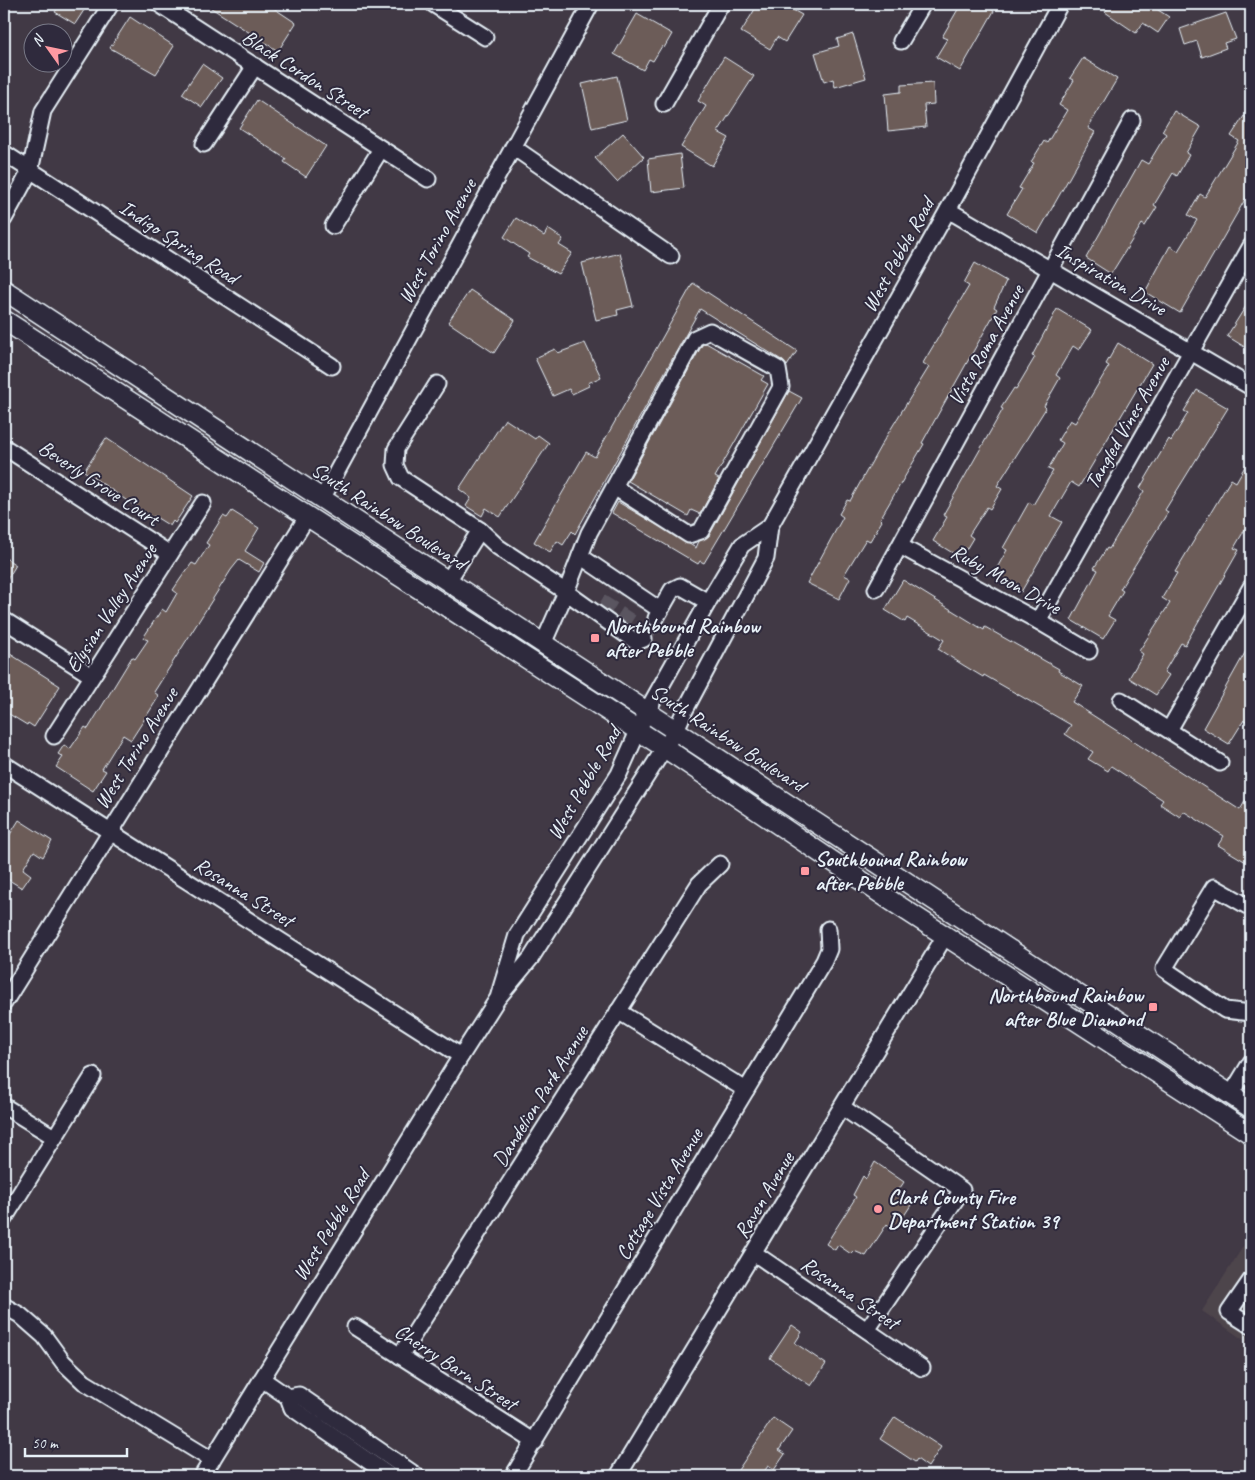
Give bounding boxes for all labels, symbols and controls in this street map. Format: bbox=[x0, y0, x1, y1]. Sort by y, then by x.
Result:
north arrow bbox=[22, 22, 72, 72]
street label: Black Cordon Street bbox=[237, 24, 375, 126]
text: N bbox=[28, 31, 48, 49]
street label: West Torino Avenue bbox=[392, 172, 483, 308]
street label: West Pebble Road bbox=[856, 191, 941, 317]
street label: Indigo Spring Road bbox=[115, 194, 246, 292]
street label: Inspiration Drive bbox=[1051, 237, 1172, 322]
street label: Vista Roma Avenue bbox=[942, 278, 1031, 410]
street label: Tangled Vines Avenue bbox=[1079, 350, 1176, 494]
street label: Beverly Grove Court bbox=[34, 434, 166, 533]
street label: South Rainbow Boulevard bbox=[307, 456, 474, 577]
street label: Elysian Valley Avenue bbox=[60, 537, 164, 677]
street label: Ruby Moon Drive bbox=[947, 538, 1066, 620]
place label: Northbound Rainbow after Pebble bbox=[605, 613, 762, 663]
marker: Northbound Rainbow after Pebble bbox=[589, 632, 601, 644]
street label: South Rainbow Boulevard bbox=[646, 678, 813, 799]
street label: West Torino Avenue bbox=[88, 681, 185, 814]
street label: West Pebble Road bbox=[541, 719, 628, 844]
place label: Southbound Rainbow after Pebble bbox=[815, 846, 969, 896]
street label: Rosanna Street bbox=[189, 851, 301, 934]
marker: Southbound Rainbow after Pebble bbox=[799, 865, 811, 877]
place label: Northbound Rainbow after Blue Diamond bbox=[988, 982, 1147, 1032]
marker: Northbound Rainbow after Blue Diamond bbox=[1147, 1001, 1159, 1013]
street label: Dandelion Park Avenue bbox=[486, 1020, 594, 1171]
street label: Cottage Vista Avenue bbox=[609, 1122, 709, 1265]
street label: Raven Avenue bbox=[728, 1146, 801, 1243]
street label: West Pebble Road bbox=[286, 1162, 377, 1286]
place label: Clark County Fire Department Station 39 bbox=[888, 1184, 1061, 1234]
marker: Clark County Fire Department Station 39 bbox=[872, 1203, 884, 1215]
street label: Rosanna Street bbox=[796, 1251, 906, 1337]
street label: Cherry Barn Street bbox=[390, 1318, 525, 1418]
scale bar bbox=[25, 1425, 128, 1457]
text: 50 m bbox=[32, 1434, 59, 1453]

